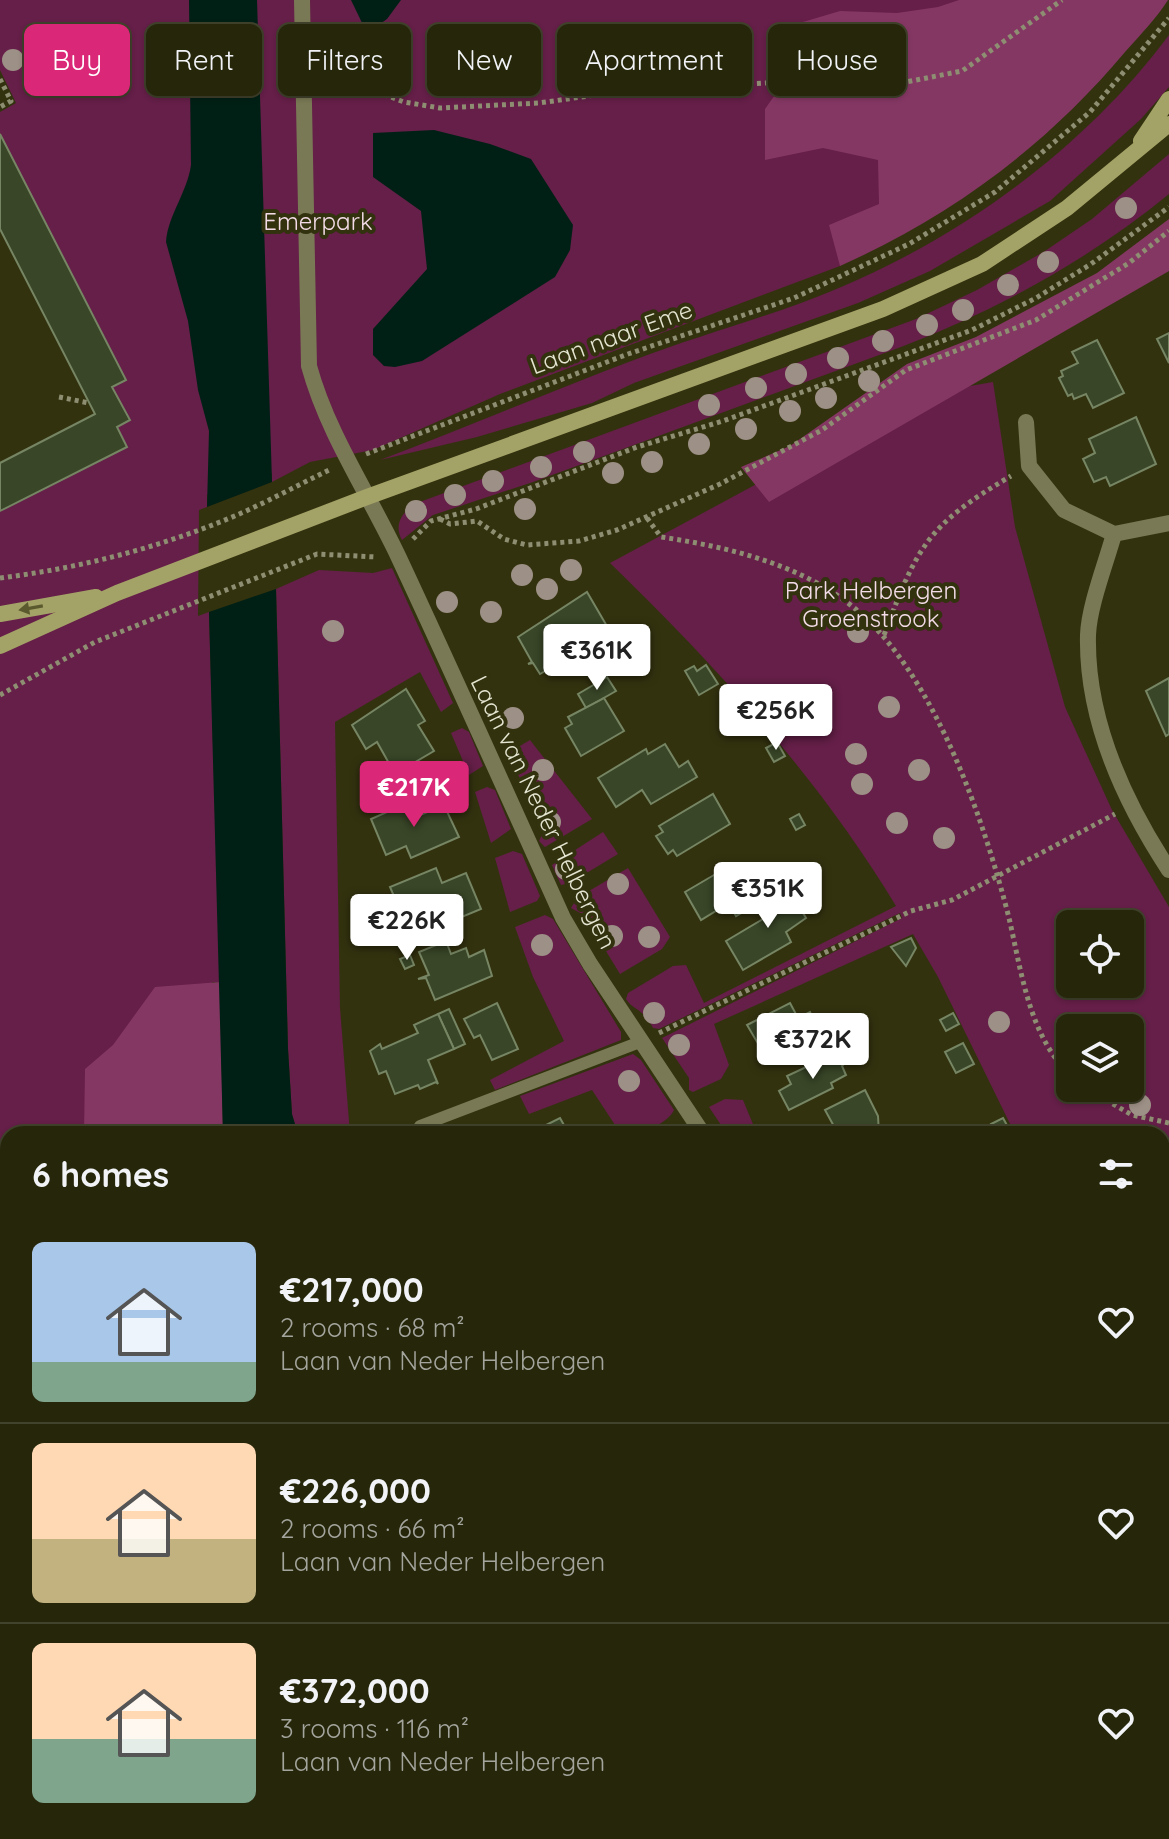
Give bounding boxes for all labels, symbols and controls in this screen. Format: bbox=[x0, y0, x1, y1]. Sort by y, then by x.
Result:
chip: Buy bbox=[24, 24, 130, 96]
chip: Rent bbox=[146, 24, 262, 96]
chip: Filters bbox=[278, 24, 411, 96]
chip: New bbox=[427, 24, 541, 96]
chip: Apartment bbox=[557, 24, 752, 96]
chip: House bbox=[768, 24, 906, 96]
park label: Emerpark bbox=[263, 206, 373, 236]
street label: Laan naar Eme bbox=[526, 294, 696, 380]
park label: Park Helbergen Groenstrook bbox=[785, 575, 957, 633]
one-way arrow bbox=[18, 603, 43, 615]
pin: €361K bbox=[541, 624, 653, 692]
text: €361K bbox=[561, 633, 633, 666]
street label: Laan van Neder Helbergen bbox=[465, 670, 623, 954]
pin: €256K bbox=[720, 684, 832, 752]
text: €256K bbox=[737, 693, 815, 726]
pin: €217K bbox=[358, 761, 470, 829]
text: €217K bbox=[378, 770, 450, 803]
pin: €351K bbox=[712, 862, 824, 930]
text: €351K bbox=[732, 871, 804, 904]
pin: €226K bbox=[351, 894, 463, 962]
text: €226K bbox=[368, 903, 446, 936]
map controls bbox=[1056, 910, 1144, 1102]
button: locate bbox=[1056, 910, 1144, 998]
pin: €372K bbox=[757, 1013, 869, 1081]
button: layers bbox=[1056, 1014, 1144, 1102]
text: €372K bbox=[775, 1022, 851, 1055]
icon: filters bbox=[1094, 1152, 1138, 1196]
text: 6 homes bbox=[32, 1153, 169, 1196]
text: €217,000 bbox=[280, 1268, 424, 1311]
icon: home bbox=[96, 1274, 192, 1370]
icon: heart bbox=[1094, 1300, 1138, 1344]
text: 2 rooms · 68 m² bbox=[280, 1311, 465, 1344]
text: Laan van Neder Helbergen bbox=[280, 1344, 605, 1377]
text: €226,000 bbox=[280, 1469, 431, 1512]
icon: home bbox=[96, 1475, 192, 1571]
icon: heart bbox=[1094, 1501, 1138, 1545]
text: 2 rooms · 66 m² bbox=[280, 1512, 465, 1545]
text: Laan van Neder Helbergen bbox=[280, 1545, 605, 1578]
text: €372,000 bbox=[280, 1669, 430, 1712]
icon: home bbox=[96, 1675, 192, 1771]
icon: heart bbox=[1094, 1701, 1138, 1745]
text: 3 rooms · 116 m² bbox=[280, 1712, 469, 1745]
text: Laan van Neder Helbergen bbox=[280, 1745, 605, 1778]

